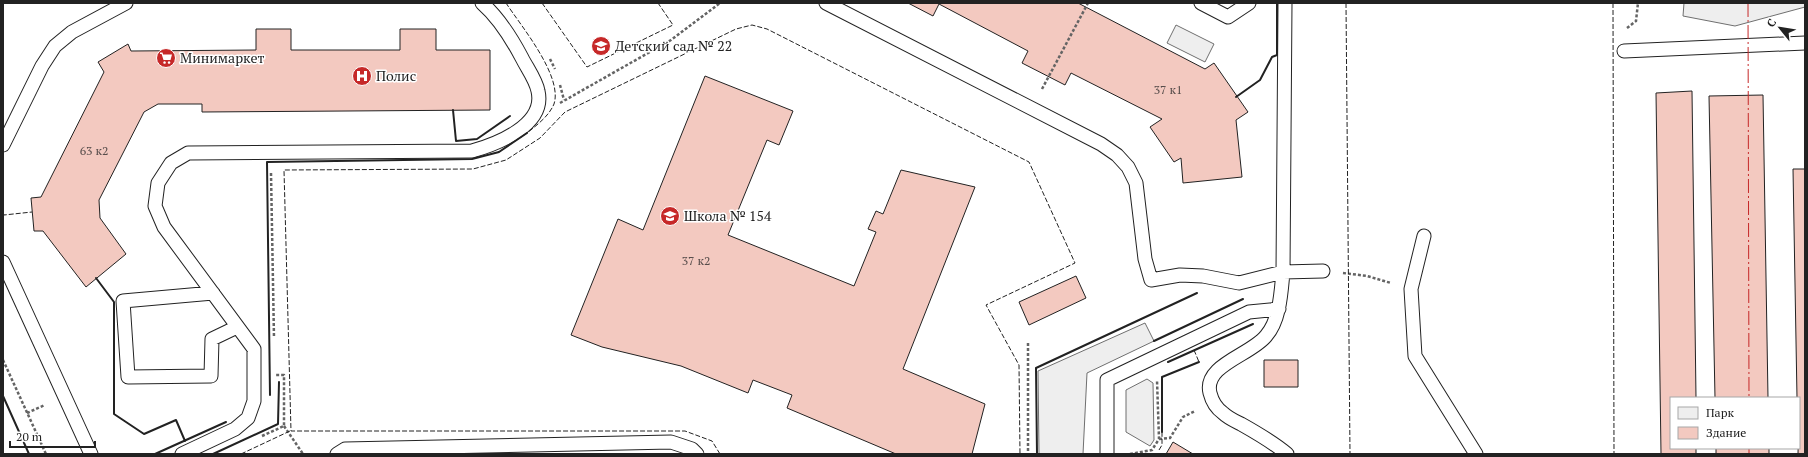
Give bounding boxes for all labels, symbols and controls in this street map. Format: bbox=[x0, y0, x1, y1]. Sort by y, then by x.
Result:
north arrow bbox=[1760, 8, 1800, 48]
text: С bbox=[1763, 16, 1779, 30]
school or university icon: Детский сад № 22 bbox=[590, 35, 612, 57]
place label: Детский сад № 22 bbox=[615, 36, 732, 55]
supermarket icon: Минимаркет bbox=[155, 47, 177, 69]
place label: Минимаркет bbox=[180, 48, 265, 67]
hospital icon: Полис bbox=[351, 65, 373, 87]
place label: Полис bbox=[376, 66, 416, 85]
house number: 37 к1 bbox=[1154, 82, 1182, 97]
house number: 63 к2 bbox=[80, 143, 108, 158]
school or university icon: Школа № 154 bbox=[659, 205, 681, 227]
place label: Школа № 154 bbox=[684, 206, 772, 225]
house number: 37 к2 bbox=[682, 253, 710, 268]
legend bbox=[1670, 397, 1800, 449]
text: Парк bbox=[1706, 405, 1734, 420]
scale bar bbox=[10, 423, 95, 449]
text: Здание bbox=[1706, 425, 1746, 440]
text: 20 m bbox=[16, 429, 43, 444]

